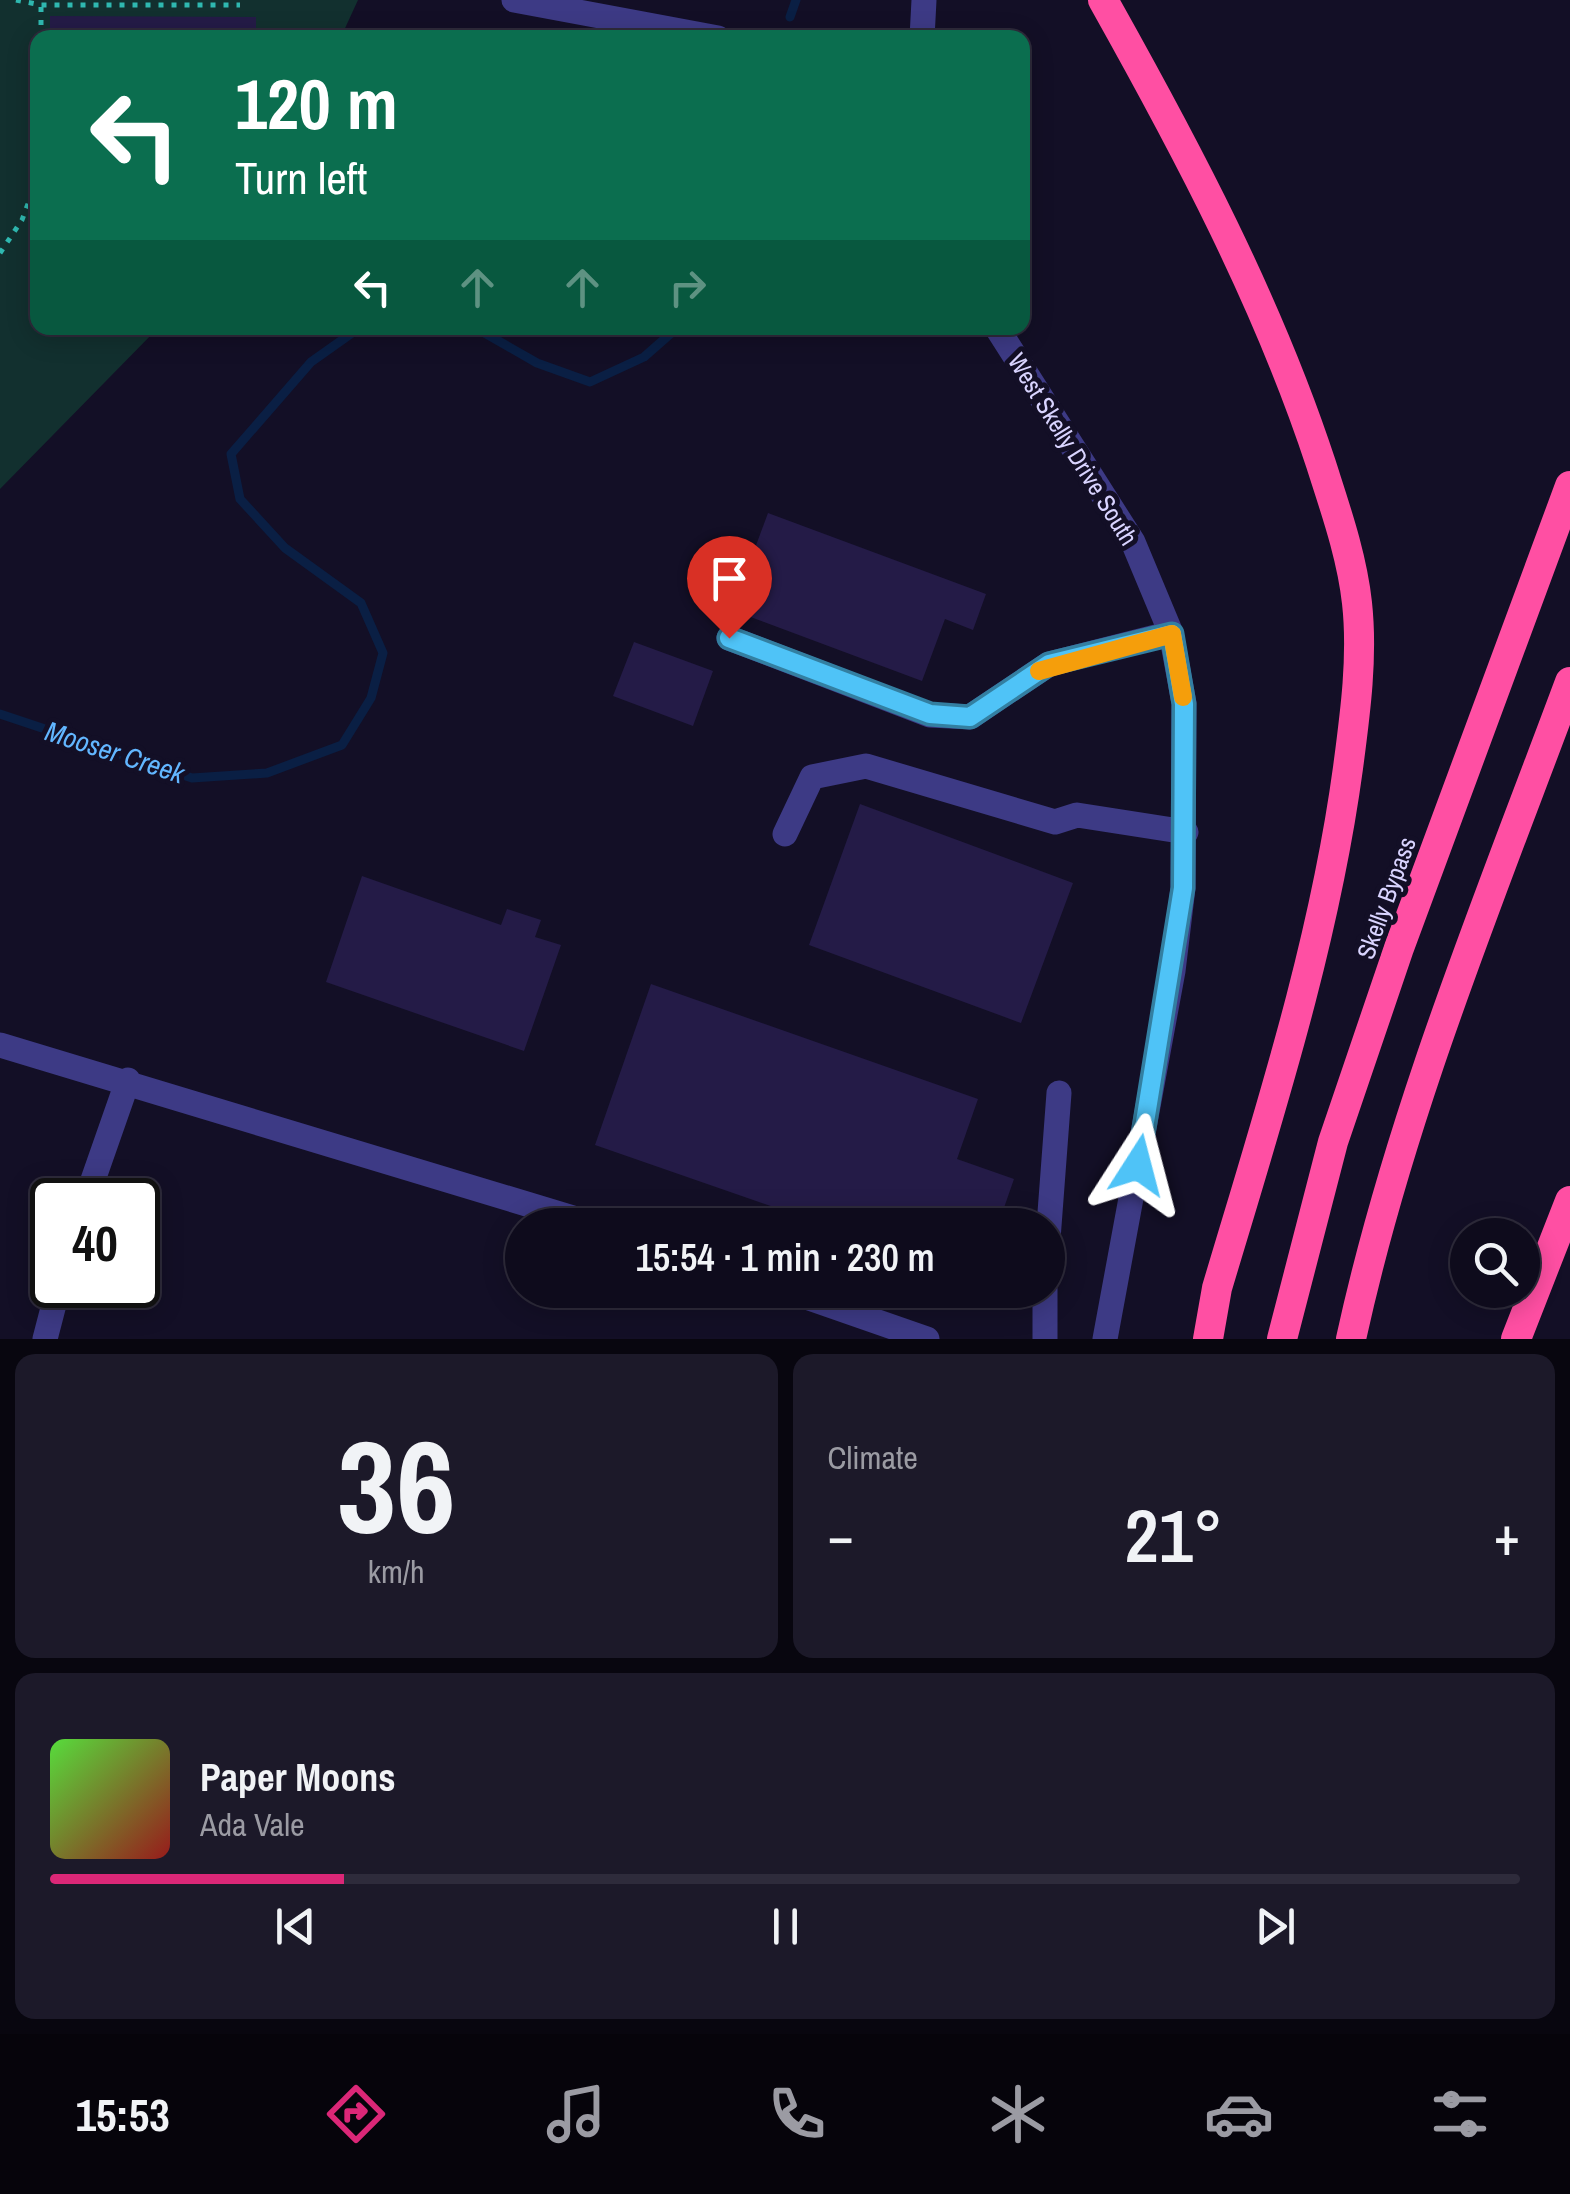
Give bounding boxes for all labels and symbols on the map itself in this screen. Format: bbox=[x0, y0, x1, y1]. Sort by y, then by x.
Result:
street label: West Skelly Drive South bbox=[1000, 346, 1146, 552]
pin bbox=[687, 536, 772, 639]
water label: Mooser Creek bbox=[41, 712, 191, 793]
street label: Skelly Bypass bbox=[1348, 832, 1424, 964]
position arrow bbox=[1086, 1113, 1190, 1217]
speed limit sign: 40 bbox=[30, 1178, 160, 1308]

